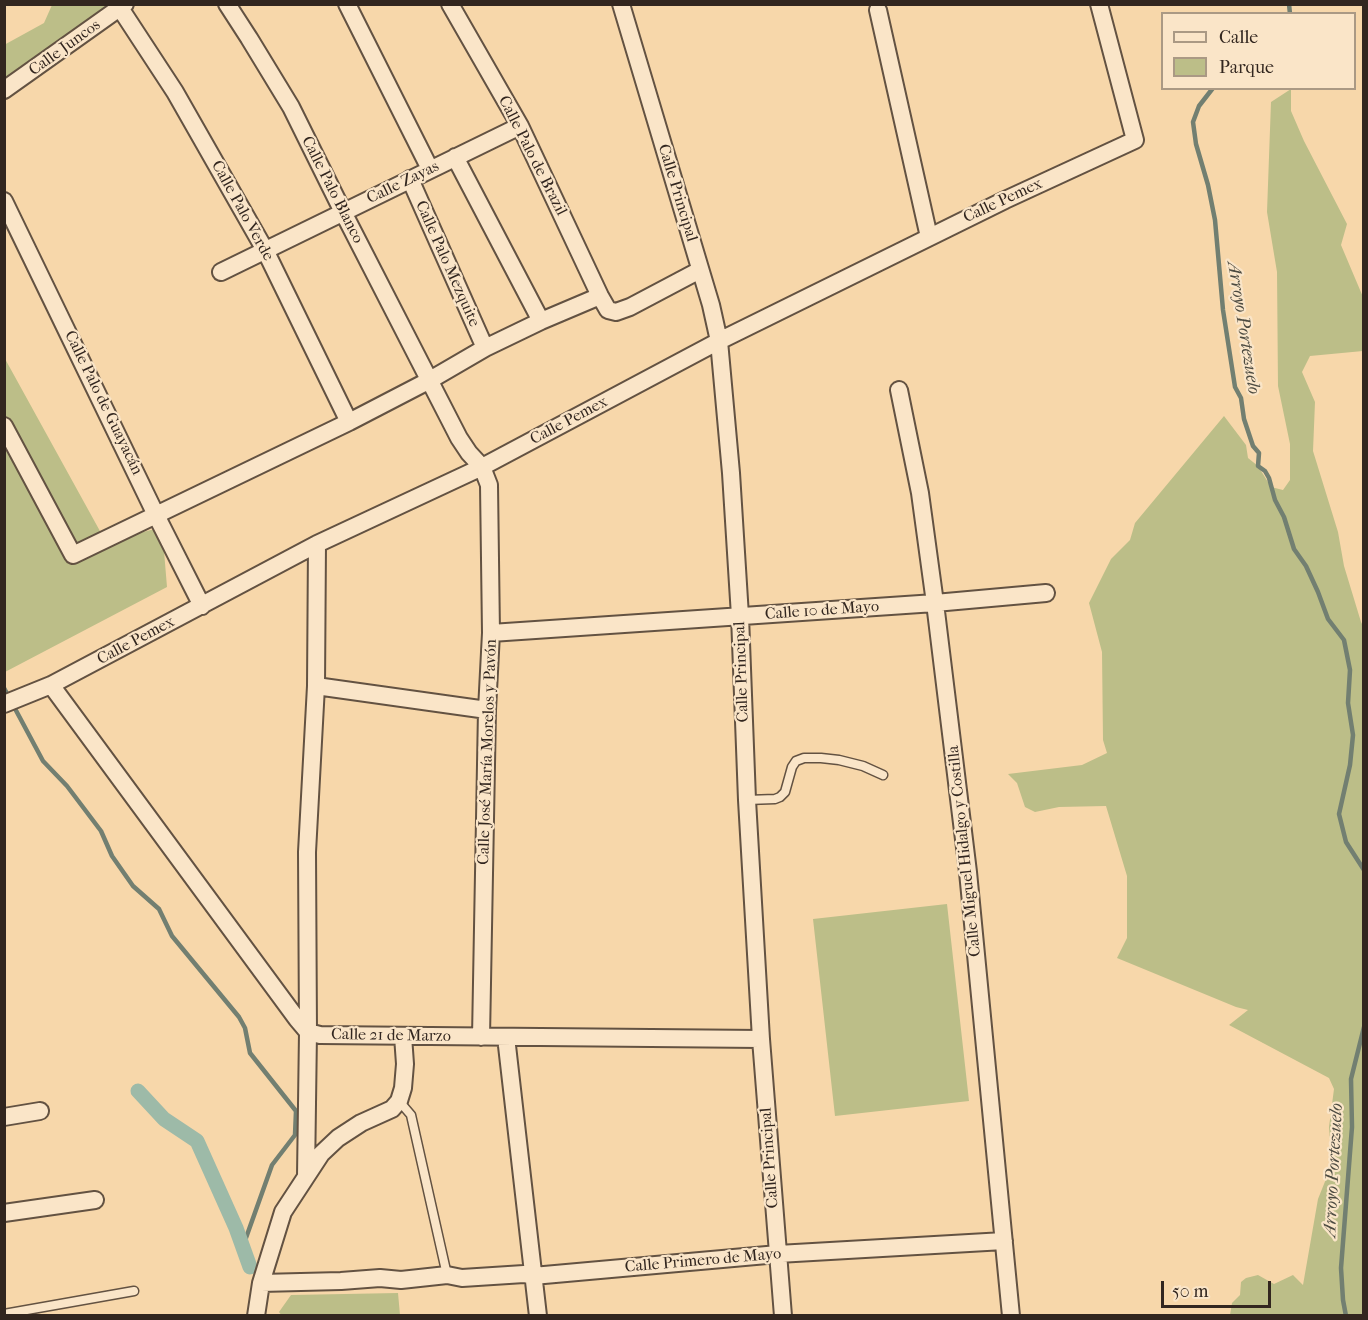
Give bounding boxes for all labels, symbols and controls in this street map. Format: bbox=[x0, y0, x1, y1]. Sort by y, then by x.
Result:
legend bbox=[1161, 12, 1356, 90]
street label: Calle Juncos bbox=[26, 16, 104, 80]
text: Calle bbox=[1219, 27, 1258, 48]
text: Parque bbox=[1219, 57, 1274, 78]
street label: Calle Palo de Brazil bbox=[494, 93, 570, 219]
street label: Calle Palo Blanco bbox=[297, 133, 367, 247]
street label: Calle Principal bbox=[653, 142, 701, 244]
street label: Calle Zayas bbox=[364, 157, 442, 209]
street label: Calle Palo Verde bbox=[207, 158, 277, 264]
street label: Calle Pemex bbox=[960, 174, 1046, 228]
street label: Calle Palo Mezquite bbox=[411, 198, 483, 330]
water label: Arroyo Portezuelo bbox=[1222, 260, 1264, 396]
street label: Calle Palo de Guayacán bbox=[60, 328, 146, 478]
street label: Calle Pemex bbox=[527, 393, 611, 449]
street label: Calle 10 de Mayo bbox=[764, 597, 880, 625]
street label: Calle Pemex bbox=[94, 613, 178, 669]
street label: Calle Principal bbox=[731, 621, 753, 723]
street label: Calle José María Morelos y Pavón bbox=[474, 639, 502, 865]
street label: Calle Miguel Hidalgo y Costilla bbox=[944, 744, 986, 958]
street label: Calle 21 de Marzo bbox=[331, 1025, 451, 1047]
water label: Arroyo Portezuelo bbox=[1320, 1103, 1348, 1237]
street label: Calle Principal bbox=[757, 1107, 783, 1209]
street label: Calle Primero de Mayo bbox=[624, 1245, 782, 1277]
scale bar bbox=[1164, 1269, 1274, 1307]
text: 50 m bbox=[1172, 1281, 1208, 1302]

